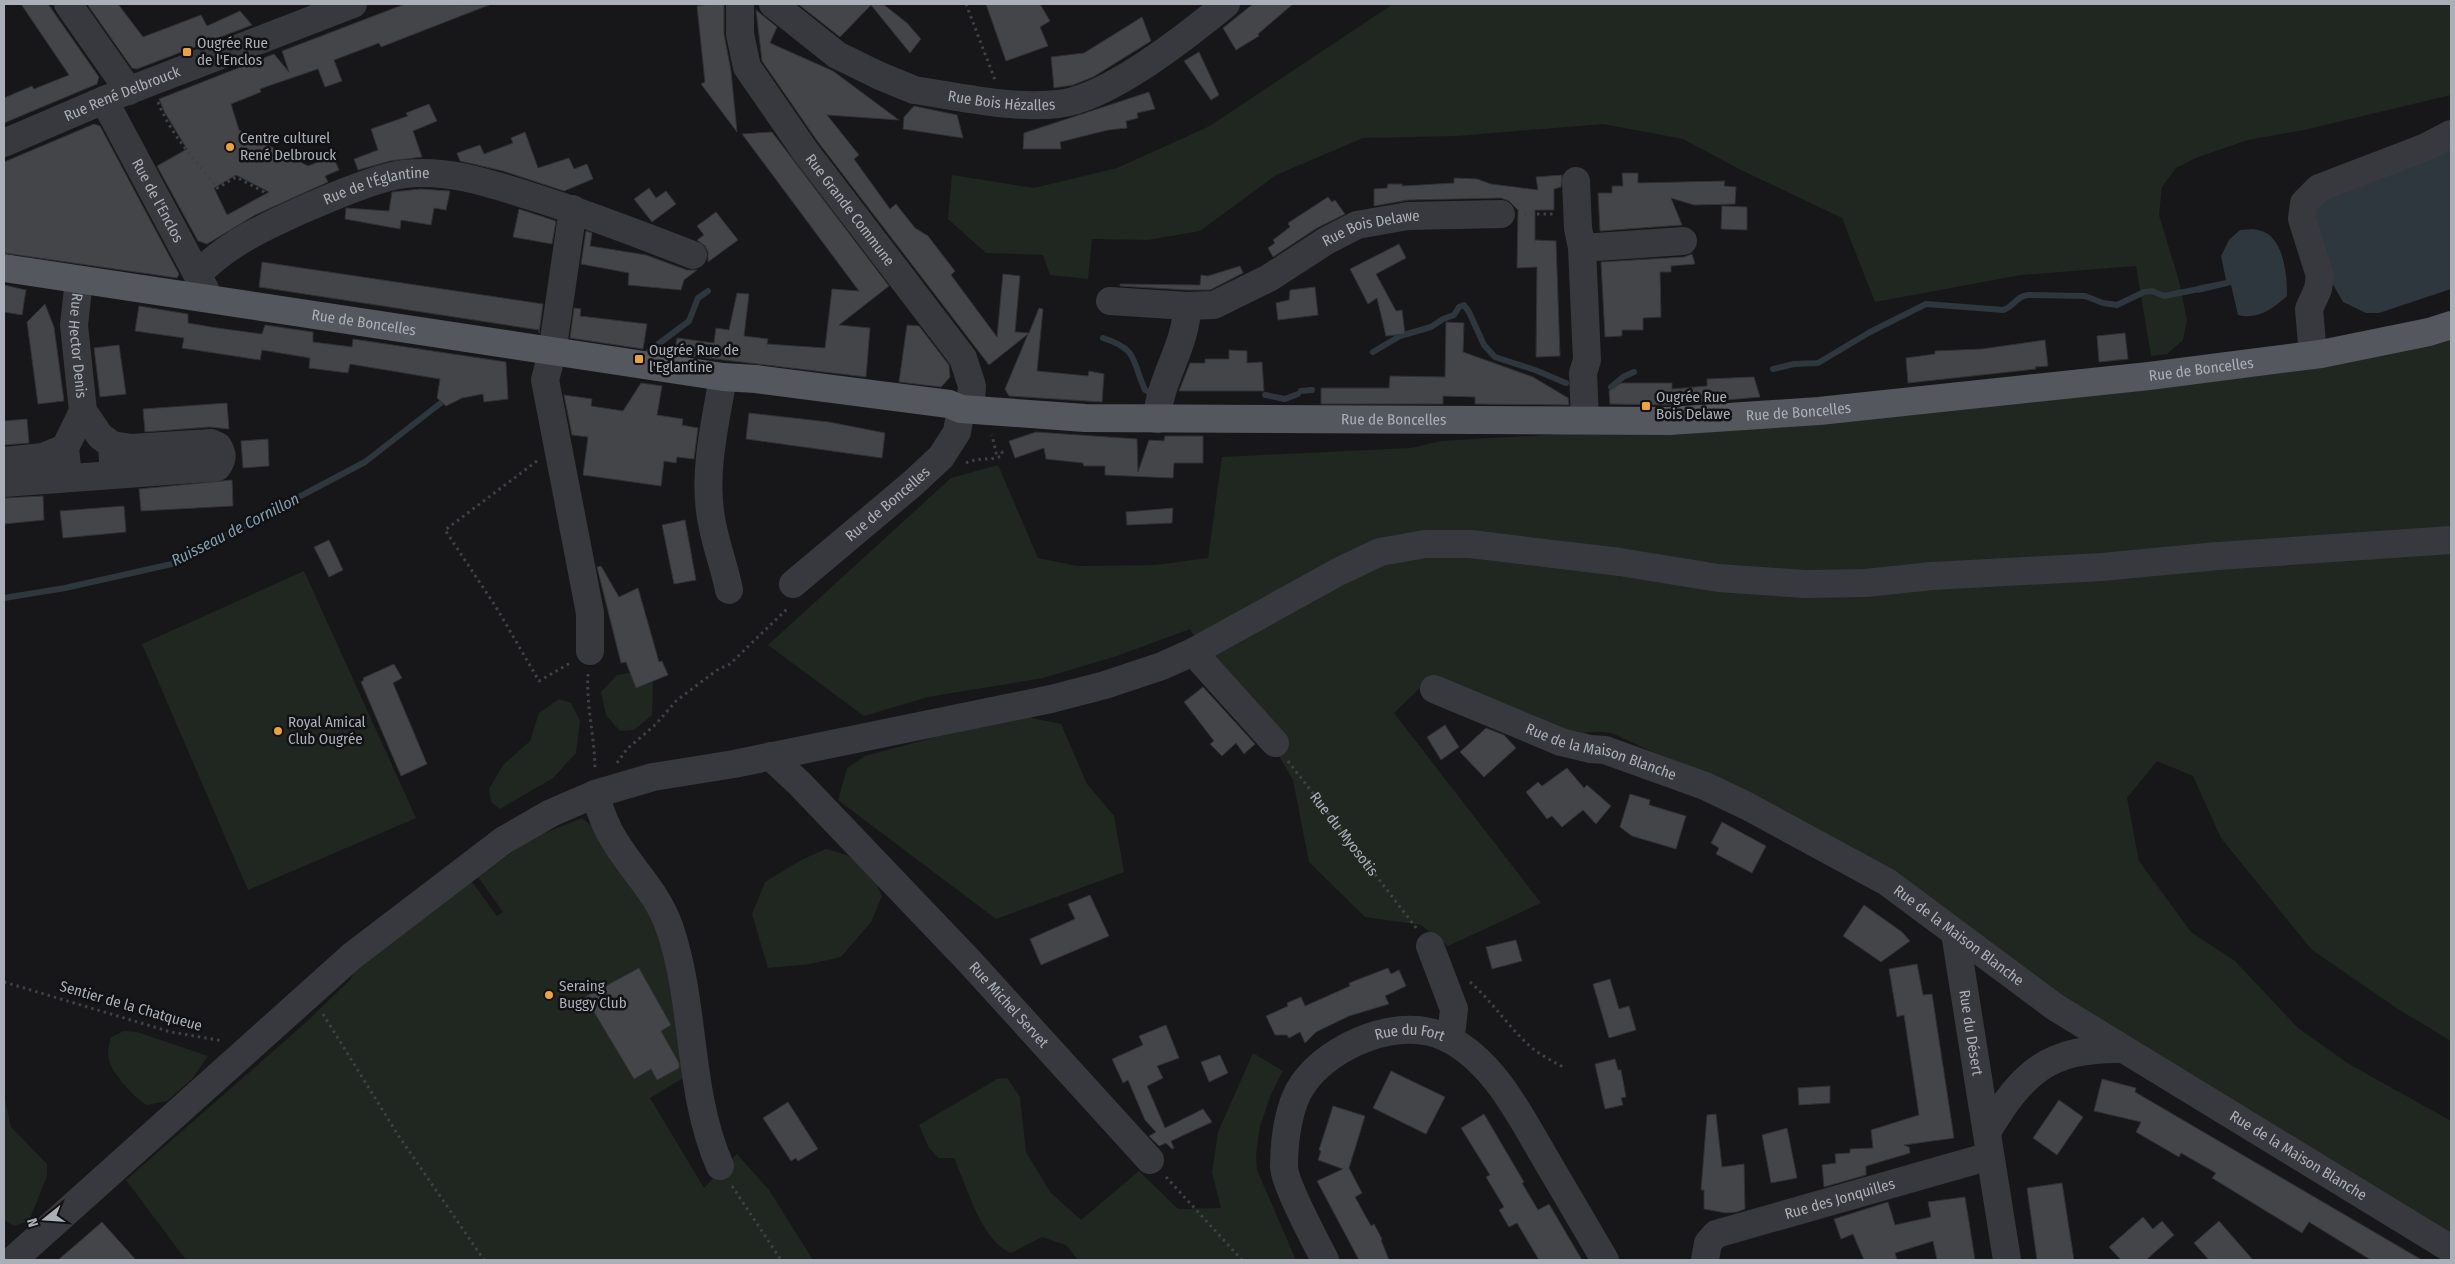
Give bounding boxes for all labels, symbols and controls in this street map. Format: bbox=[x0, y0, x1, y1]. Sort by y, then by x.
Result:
place label: Ougrée Rue de l'Enclos bbox=[197, 34, 268, 69]
marker: Ougrée Rue de l'Enclos bbox=[181, 46, 193, 58]
street label: Rue René Delbrouck bbox=[61, 63, 183, 125]
street label: Rue Bois Hézalles bbox=[947, 87, 1056, 114]
place label: Centre culturel René Delbrouck bbox=[240, 129, 336, 164]
marker: Centre culturel René Delbrouck bbox=[224, 141, 236, 153]
street label: Rue Grande Commune bbox=[802, 150, 898, 270]
street label: Rue de l'Enclos bbox=[128, 156, 187, 245]
street label: Rue de l'Églantine bbox=[321, 164, 430, 209]
street label: Rue Bois Delawe bbox=[1319, 206, 1420, 250]
street label: Rue Hector Denis bbox=[65, 292, 91, 399]
street label: Rue de Boncelles bbox=[311, 306, 417, 339]
place label: Ougrée Rue de l'Eglantine bbox=[649, 341, 739, 376]
marker: Ougrée Rue de l'Eglantine bbox=[633, 353, 645, 365]
street label: Rue de Boncelles bbox=[2148, 354, 2255, 385]
place label: Ougrée Rue Bois Delawe bbox=[1656, 388, 1730, 423]
street label: Rue de Boncelles bbox=[1745, 399, 1852, 425]
marker: Ougrée Rue Bois Delawe bbox=[1640, 400, 1652, 412]
street label: Rue de Boncelles bbox=[1341, 410, 1446, 429]
street label: Rue de Boncelles bbox=[842, 463, 934, 545]
water label: Ruisseau de Cornillon bbox=[168, 489, 302, 570]
place label: Royal Amical Club Ougrée bbox=[288, 713, 366, 748]
street label: Rue de la Maison Blanche bbox=[1523, 719, 1679, 784]
marker: Royal Amical Club Ougrée bbox=[272, 725, 284, 737]
street label: Rue du Myosotis bbox=[1306, 788, 1382, 880]
street label: Rue de la Maison Blanche bbox=[1890, 881, 2027, 990]
street label: Rue Michel Servet bbox=[965, 958, 1053, 1052]
street label: Sentier de la Chatqueue bbox=[58, 977, 204, 1035]
place label: Seraing Buggy Club bbox=[559, 977, 627, 1012]
marker: Seraing Buggy Club bbox=[543, 989, 555, 1001]
street label: Rue du Désert bbox=[1955, 989, 1987, 1077]
street label: Rue du Fort bbox=[1373, 1021, 1448, 1045]
street label: Rue de la Maison Blanche bbox=[2226, 1107, 2370, 1204]
street label: Rue des Jonquilles bbox=[1783, 1175, 1897, 1223]
north arrow bbox=[20, 1194, 70, 1244]
text: N bbox=[24, 1216, 42, 1229]

